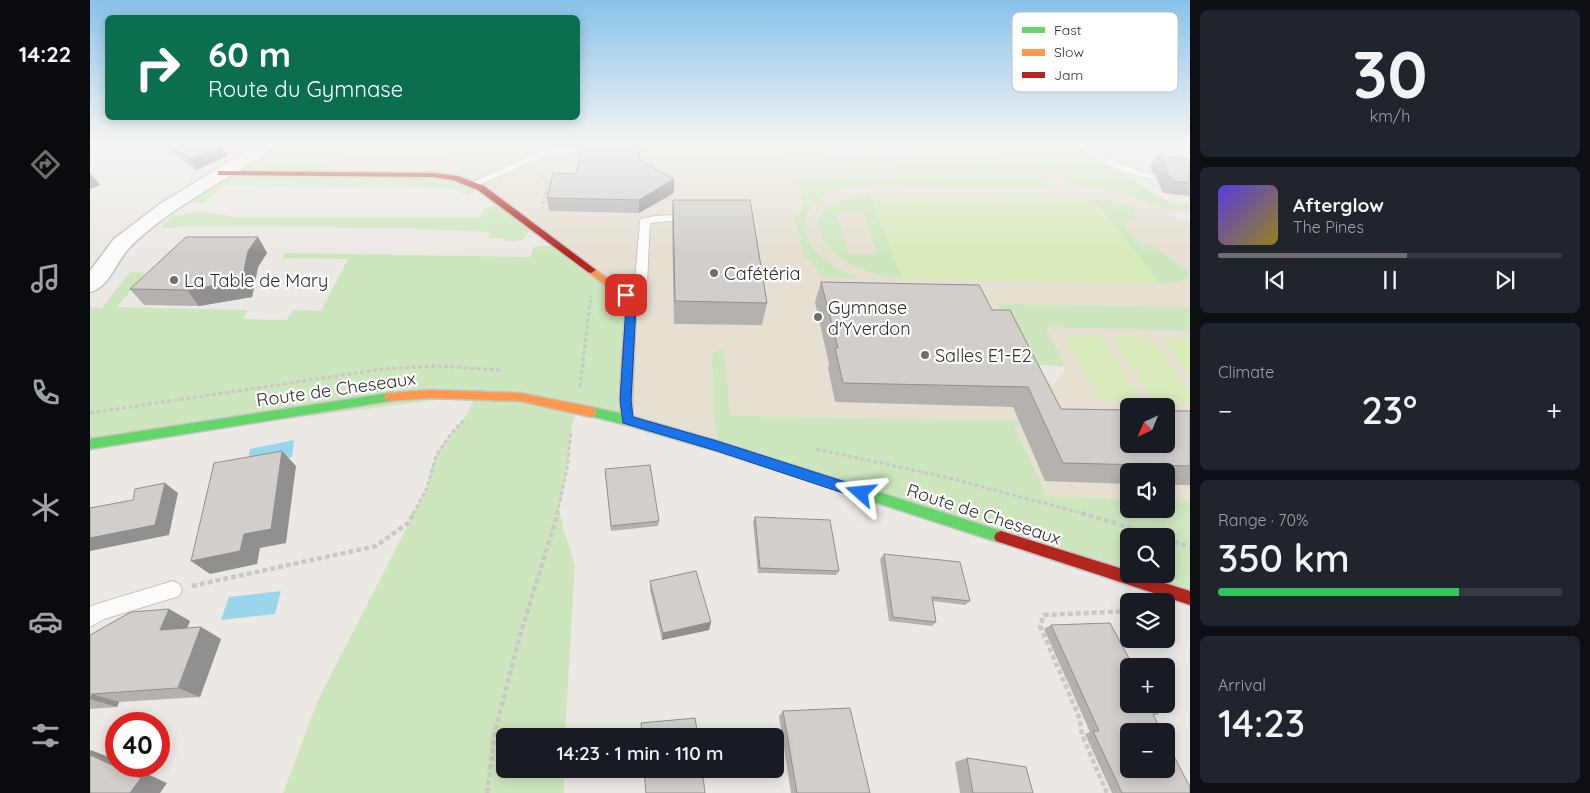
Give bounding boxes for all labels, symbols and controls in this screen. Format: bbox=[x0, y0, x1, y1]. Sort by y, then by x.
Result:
legend bbox=[1012, 12, 1178, 92]
text: Fast bbox=[1054, 21, 1082, 39]
text: 60 m bbox=[208, 32, 291, 76]
text: 30 bbox=[1353, 33, 1427, 114]
icon: right bbox=[125, 35, 190, 100]
text: 14:22 bbox=[19, 40, 71, 68]
text: Slow bbox=[1054, 43, 1084, 61]
text: Jam bbox=[1054, 66, 1083, 84]
text: Route du Gymnase bbox=[208, 75, 403, 103]
text: km/h bbox=[1370, 106, 1410, 126]
icon: directions bbox=[28, 147, 63, 182]
text: Afterglow bbox=[1293, 193, 1384, 217]
text: The Pines bbox=[1293, 217, 1364, 237]
icon: music bbox=[28, 261, 63, 296]
place label: Cafétéria bbox=[724, 262, 801, 285]
icon: previous bbox=[1261, 266, 1289, 294]
icon: pause bbox=[1376, 266, 1404, 294]
icon: next bbox=[1491, 266, 1519, 294]
marker: Cafétéria bbox=[708, 267, 720, 279]
place label: La Table de Mary bbox=[184, 269, 328, 292]
marker: La Table de Mary bbox=[168, 274, 180, 286]
pin bbox=[605, 274, 647, 316]
icon: arrive bbox=[612, 281, 640, 309]
place label: Gymnase d'Yverdon bbox=[828, 296, 911, 340]
marker: Gymnase d'Yverdon bbox=[812, 311, 824, 323]
place label: Salles E1-E2 bbox=[935, 344, 1032, 367]
marker: Salles E1-E2 bbox=[919, 349, 931, 361]
text: Climate bbox=[1218, 362, 1274, 382]
street label: Route de Cheseaux bbox=[255, 366, 417, 412]
icon: phone bbox=[28, 375, 63, 410]
text: 23° bbox=[1361, 386, 1417, 434]
text: − bbox=[1218, 393, 1233, 428]
text: + bbox=[1546, 393, 1562, 428]
north arrow bbox=[1120, 398, 1175, 452]
map controls bbox=[1120, 398, 1175, 778]
button: sound bbox=[1120, 463, 1175, 518]
position arrow bbox=[834, 466, 886, 518]
street label: Route de Cheseaux bbox=[904, 478, 1064, 550]
icon: climate bbox=[28, 490, 63, 525]
text: Range · 70% bbox=[1218, 510, 1308, 530]
button: search bbox=[1120, 528, 1175, 583]
text: 350 km bbox=[1218, 534, 1350, 582]
button: layers bbox=[1120, 593, 1175, 648]
icon: car bbox=[28, 604, 63, 639]
button: + bbox=[1120, 658, 1175, 713]
text: Arrival bbox=[1218, 675, 1266, 695]
text: 14:23 bbox=[1218, 699, 1305, 747]
speed limit sign: 40 bbox=[105, 712, 170, 777]
icon: filters bbox=[28, 718, 63, 753]
button: − bbox=[1120, 723, 1175, 778]
text: 14:23 · 1 min · 110 m bbox=[556, 741, 724, 765]

